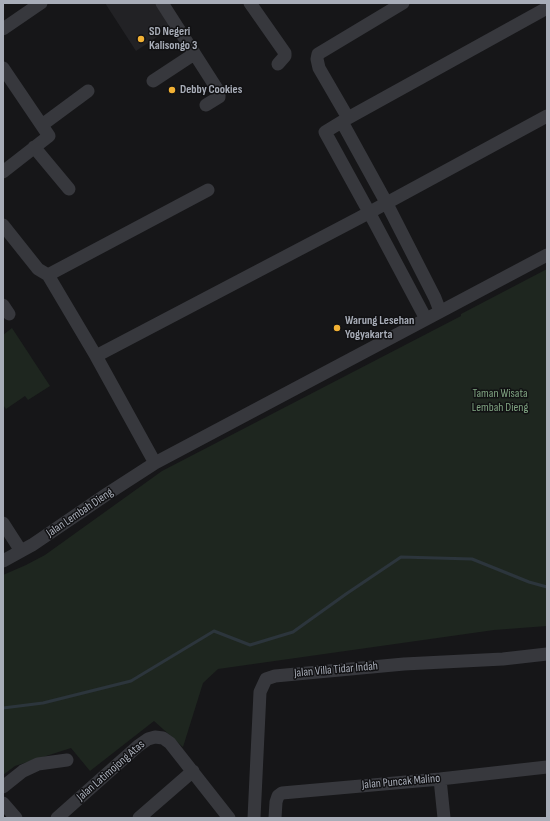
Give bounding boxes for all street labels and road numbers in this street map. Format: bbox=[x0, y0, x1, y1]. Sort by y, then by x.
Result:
street label: Jalan Lembah Dieng bbox=[44, 485, 116, 541]
street label: Jalan Villa Tidar Indah bbox=[294, 659, 378, 681]
street label: Jalan Latimojong Atas bbox=[74, 738, 148, 804]
street label: Jalan Puncak Malino bbox=[361, 771, 441, 793]

